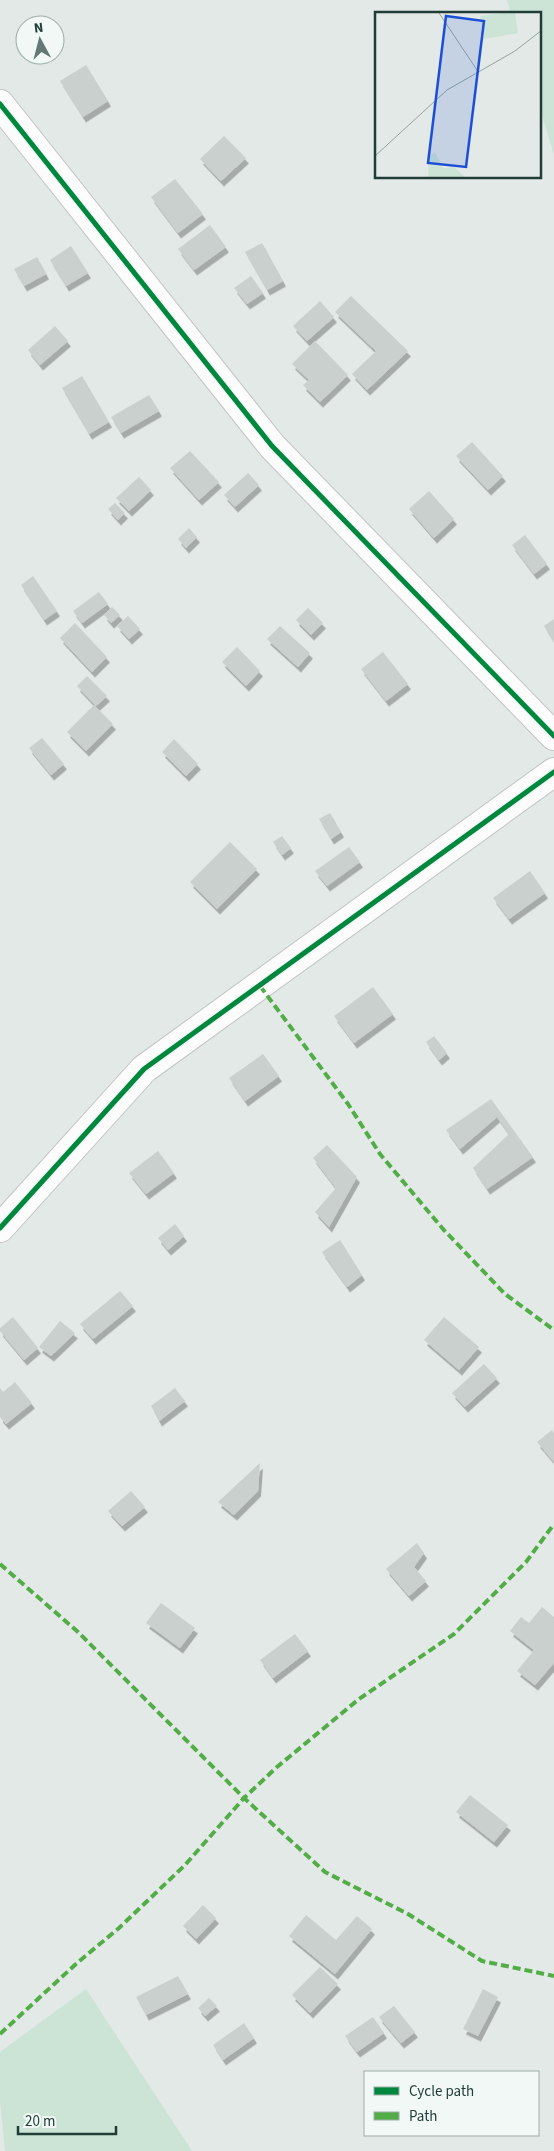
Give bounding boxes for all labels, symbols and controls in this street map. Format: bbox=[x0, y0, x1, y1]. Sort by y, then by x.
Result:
inset map bbox=[375, 12, 542, 179]
north arrow bbox=[15, 15, 65, 65]
text: N bbox=[33, 18, 44, 39]
legend bbox=[364, 2071, 539, 2136]
text: Cycle path bbox=[409, 2081, 474, 2102]
scale bar bbox=[18, 2104, 115, 2136]
text: Path bbox=[409, 2106, 437, 2127]
text: 20 m bbox=[25, 2111, 55, 2132]

